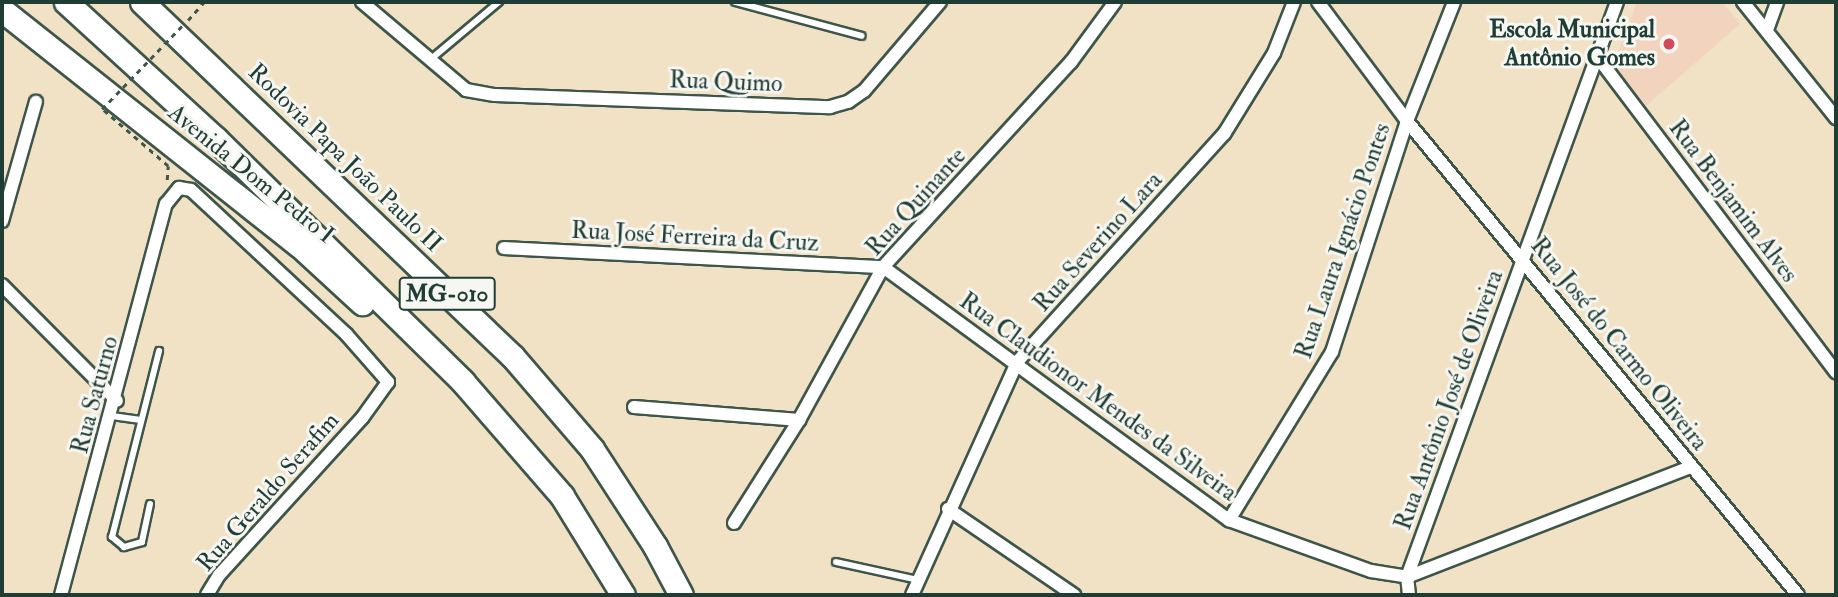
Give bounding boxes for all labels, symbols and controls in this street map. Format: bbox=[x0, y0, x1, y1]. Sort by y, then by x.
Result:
place label: Escola Municipal Antônio Gomes bbox=[1489, 16, 1655, 72]
marker: Escola Municipal Antônio Gomes bbox=[1661, 36, 1677, 52]
street label: Rodovia Papa João Paulo II bbox=[242, 58, 448, 258]
street label: Rua Quimo bbox=[669, 66, 783, 98]
street label: Avenida Dom Pedro I bbox=[162, 98, 340, 250]
street label: Rua Benjamim Alves bbox=[1662, 114, 1804, 288]
street label: Rua Laura Ignácio Pontes bbox=[1289, 119, 1397, 363]
street label: Rua Quinante bbox=[860, 142, 972, 262]
street label: Rua Severino Lara bbox=[1028, 166, 1168, 318]
street label: Rua José Ferreira da Cruz bbox=[570, 216, 820, 258]
street label: Rua José do Carmo Oliveira bbox=[1524, 232, 1714, 456]
street label: Rua Antônio José de Oliveira bbox=[1389, 266, 1509, 534]
road number: MG-010 bbox=[398, 274, 496, 314]
street label: Rua Claudionor Mendes da Silveira bbox=[954, 287, 1242, 507]
street label: Rua Saturno bbox=[65, 333, 125, 457]
street label: Rua Geraldo Serafim bbox=[191, 406, 345, 578]

